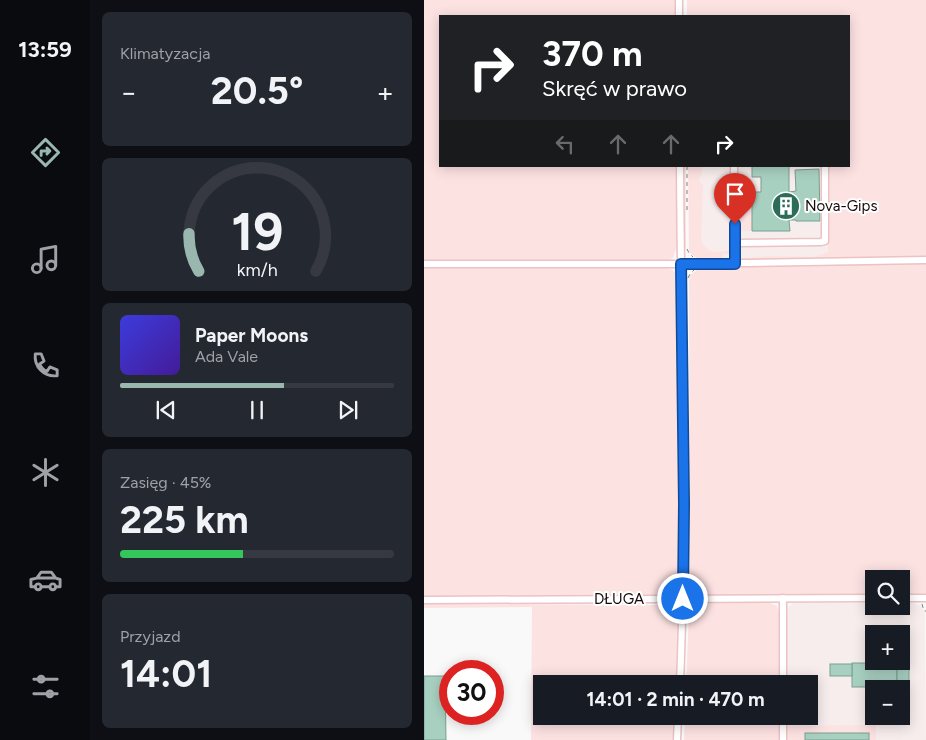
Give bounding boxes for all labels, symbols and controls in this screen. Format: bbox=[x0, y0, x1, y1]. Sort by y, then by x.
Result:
text: 370 m bbox=[542, 33, 642, 75]
icon: right bbox=[459, 35, 524, 100]
text: 13:59 bbox=[18, 36, 72, 63]
text: Klimatyzacja bbox=[120, 44, 210, 63]
text: 20.5° bbox=[211, 68, 303, 114]
text: − bbox=[120, 75, 137, 109]
text: + bbox=[377, 75, 394, 109]
text: Skręć w prawo bbox=[542, 75, 687, 102]
icon: left bbox=[551, 130, 579, 158]
icon: ahead bbox=[604, 130, 632, 158]
icon: ahead bbox=[657, 130, 685, 158]
icon: right bbox=[710, 130, 738, 158]
icon: directions bbox=[28, 135, 63, 170]
pin bbox=[714, 173, 756, 224]
icon: arrive bbox=[721, 180, 749, 208]
building icon: Nova-Gips bbox=[771, 191, 801, 221]
place label: Nova-Gips bbox=[805, 197, 877, 215]
text: 19 bbox=[231, 201, 283, 263]
icon: music bbox=[28, 242, 63, 277]
text: km/h bbox=[237, 259, 277, 280]
text: Paper Moons bbox=[195, 324, 308, 347]
text: Ada Vale bbox=[195, 347, 258, 366]
icon: phone bbox=[28, 348, 63, 383]
icon: previous bbox=[152, 396, 180, 424]
icon: pause bbox=[243, 396, 271, 424]
icon: next bbox=[334, 396, 362, 424]
icon: climate bbox=[28, 455, 63, 490]
text: Zasięg · 45% bbox=[120, 473, 211, 492]
text: 225 km bbox=[120, 497, 249, 543]
icon: car bbox=[28, 562, 63, 597]
map controls bbox=[865, 570, 910, 725]
button: search bbox=[865, 570, 910, 615]
position arrow bbox=[656, 572, 708, 624]
street label: DŁUGA bbox=[594, 590, 644, 608]
button: + bbox=[865, 625, 910, 670]
text: Przyjazd bbox=[120, 627, 181, 646]
text: 14:01 bbox=[120, 651, 212, 697]
speed limit sign: 30 bbox=[439, 660, 504, 725]
icon: filters bbox=[28, 669, 63, 704]
button: − bbox=[865, 680, 910, 725]
text: 14:01 · 2 min · 470 m bbox=[587, 688, 764, 711]

